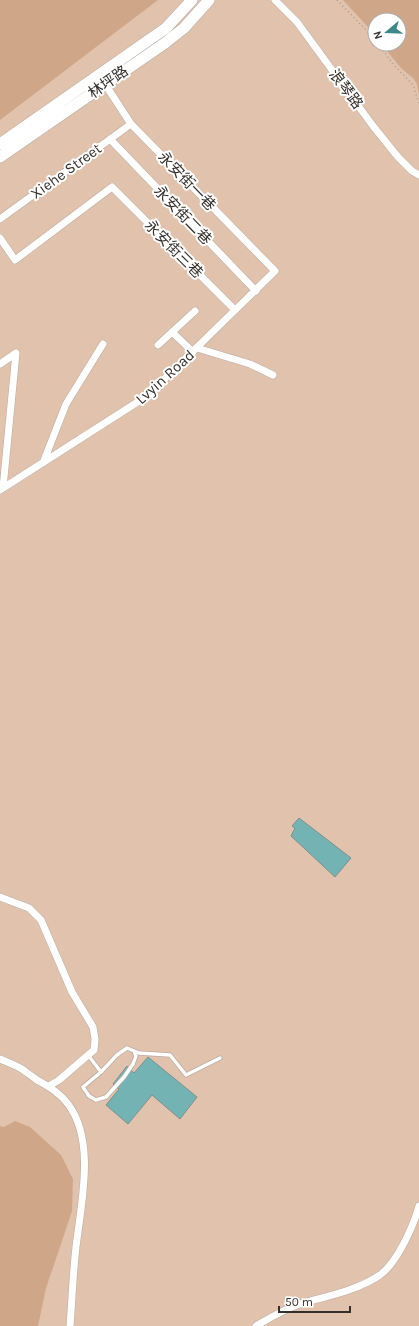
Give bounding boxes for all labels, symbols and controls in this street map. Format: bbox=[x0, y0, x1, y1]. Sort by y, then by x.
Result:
north arrow bbox=[367, 12, 407, 52]
text: N bbox=[371, 29, 385, 41]
street label: 林坪路 bbox=[84, 62, 132, 102]
street label: 浪琴路 bbox=[325, 66, 367, 112]
street label: Xiehe Street bbox=[27, 139, 105, 203]
street label: 永安街一巷 bbox=[154, 148, 220, 214]
street label: 永安街二巷 bbox=[150, 182, 216, 248]
street label: 永安街三巷 bbox=[141, 216, 207, 282]
street label: Lvyin Road bbox=[132, 346, 198, 408]
scale bar bbox=[279, 1288, 350, 1314]
text: 50 m bbox=[285, 1295, 313, 1309]

